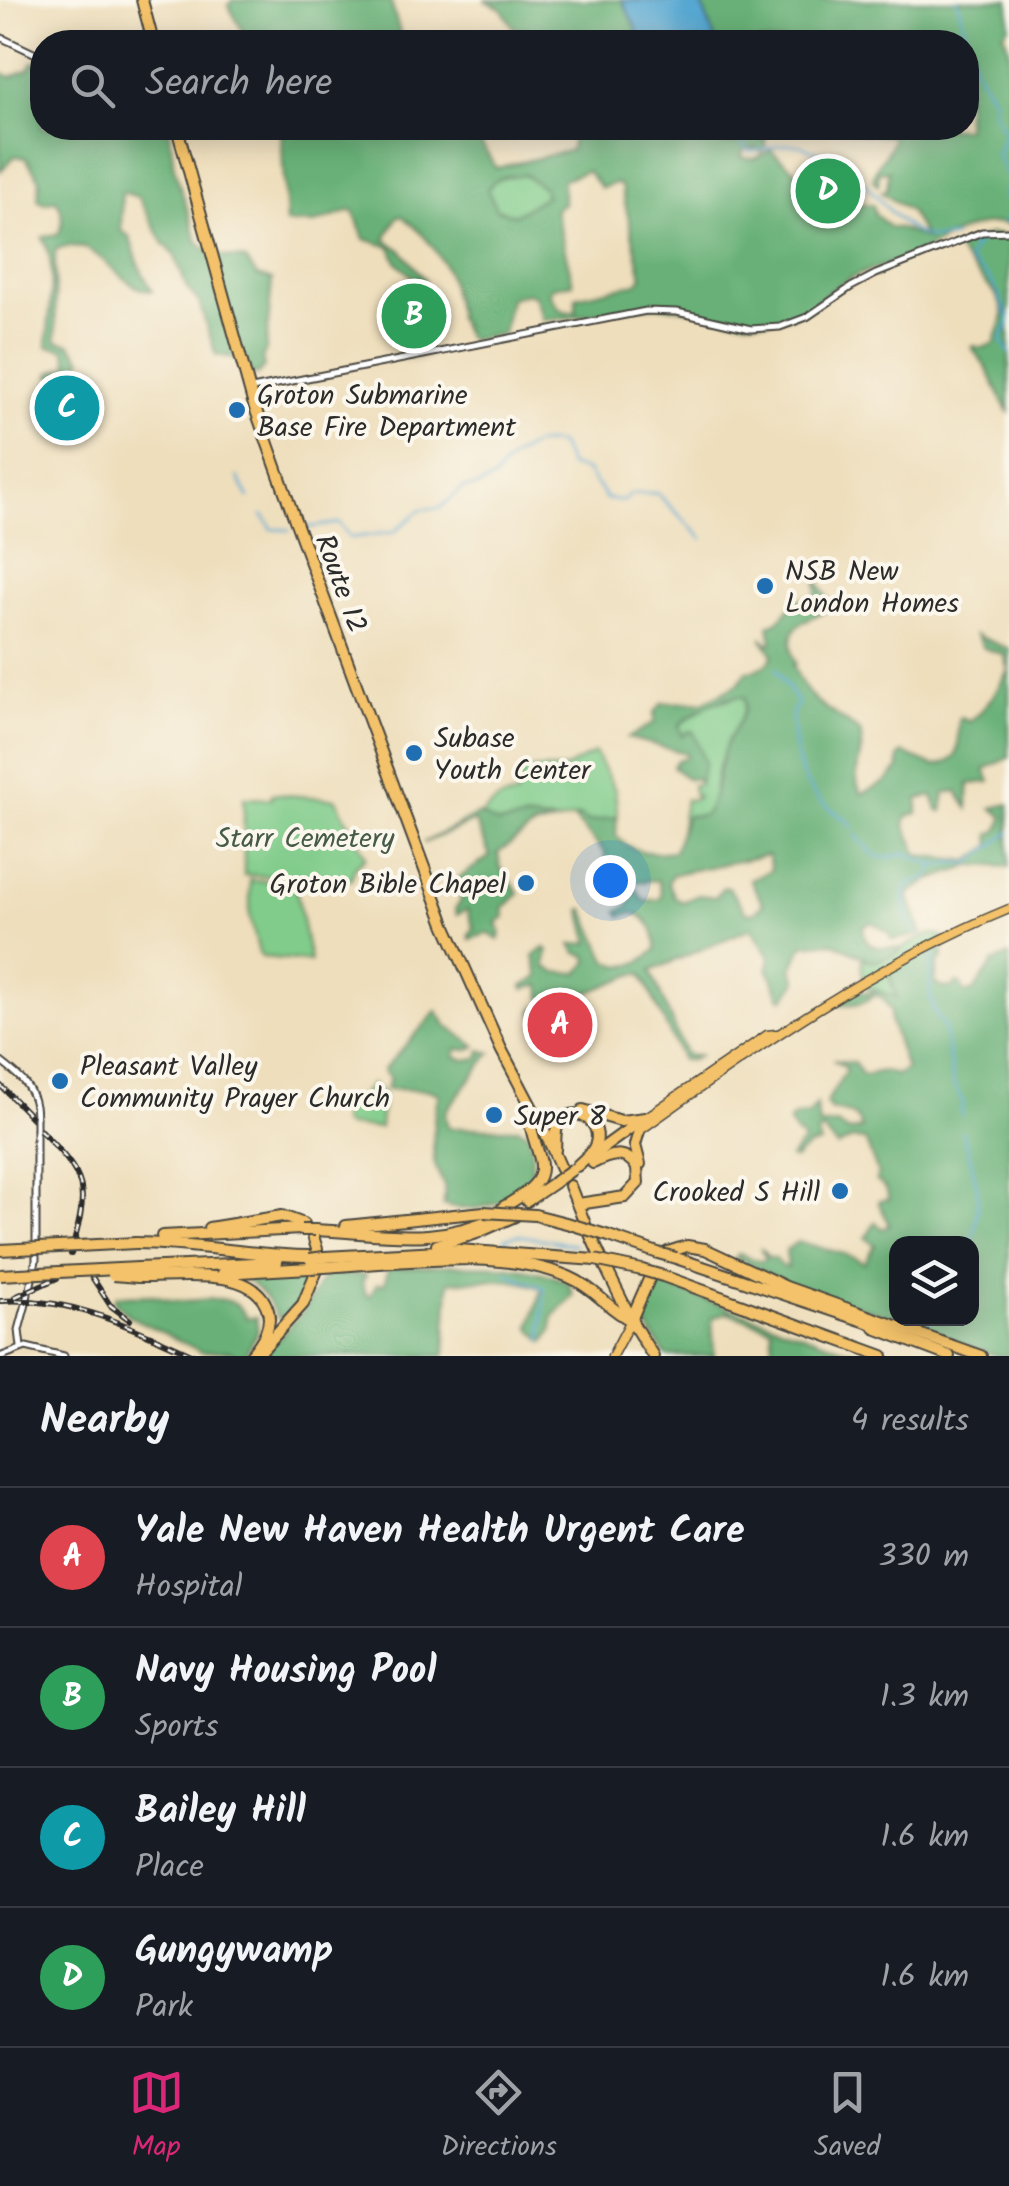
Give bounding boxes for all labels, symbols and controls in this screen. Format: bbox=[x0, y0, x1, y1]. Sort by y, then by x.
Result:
search box bbox=[30, 30, 979, 140]
text: Search here bbox=[145, 55, 332, 115]
icon: search bbox=[65, 58, 120, 113]
pin: D bbox=[796, 154, 860, 228]
pin: B bbox=[382, 278, 446, 354]
pin: C bbox=[34, 370, 100, 446]
place label: Groton Submarine Base Fire Department bbox=[257, 374, 517, 451]
marker: Groton Submarine Base Fire Department bbox=[226, 399, 248, 421]
street label: Route 12 bbox=[301, 528, 378, 640]
place label: NSB New London Homes bbox=[785, 550, 959, 627]
marker: NSB New London Homes bbox=[754, 575, 776, 597]
place label: Subase Youth Center bbox=[434, 717, 592, 794]
marker: Subase Youth Center bbox=[403, 742, 425, 764]
park label: Starr Cemetery bbox=[216, 817, 395, 862]
your location bbox=[585, 855, 636, 906]
place label: Groton Bible Chapel bbox=[270, 863, 506, 908]
marker: Groton Bible Chapel bbox=[515, 872, 537, 894]
pin: A bbox=[528, 988, 592, 1062]
place label: Pleasant Valley Community Prayer Church bbox=[80, 1045, 390, 1122]
marker: Pleasant Valley Community Prayer Church bbox=[49, 1070, 71, 1092]
place label: Super 8 bbox=[514, 1095, 606, 1140]
marker: Super 8 bbox=[483, 1104, 505, 1126]
place label: Crooked S Hill bbox=[652, 1171, 820, 1216]
marker: Crooked S Hill bbox=[829, 1180, 851, 1202]
map controls bbox=[889, 1236, 979, 1326]
button: layers bbox=[889, 1236, 979, 1326]
text: Nearby bbox=[40, 1388, 169, 1455]
text: 4 results bbox=[851, 1396, 969, 1447]
text: Yale New Haven Health Urgent Care bbox=[135, 1502, 745, 1562]
text: A bbox=[62, 1532, 83, 1583]
text: 330 m bbox=[878, 1532, 969, 1583]
text: Hospital bbox=[135, 1562, 243, 1613]
text: Navy Housing Pool bbox=[135, 1642, 437, 1702]
text: B bbox=[63, 1672, 82, 1723]
text: 1.3 km bbox=[880, 1672, 969, 1723]
text: Sports bbox=[135, 1702, 218, 1753]
text: Bailey Hill bbox=[135, 1782, 306, 1842]
text: C bbox=[63, 1812, 82, 1863]
text: 1.6 km bbox=[880, 1812, 969, 1863]
text: Place bbox=[135, 1842, 204, 1893]
text: Gungywamp bbox=[135, 1922, 333, 1982]
text: D bbox=[62, 1952, 83, 2003]
text: 1.6 km bbox=[880, 1952, 969, 2003]
text: Park bbox=[135, 1982, 193, 2033]
tab: Map bbox=[129, 2065, 184, 2170]
tab: Directions bbox=[441, 2065, 557, 2170]
tab: Saved bbox=[814, 2065, 880, 2170]

